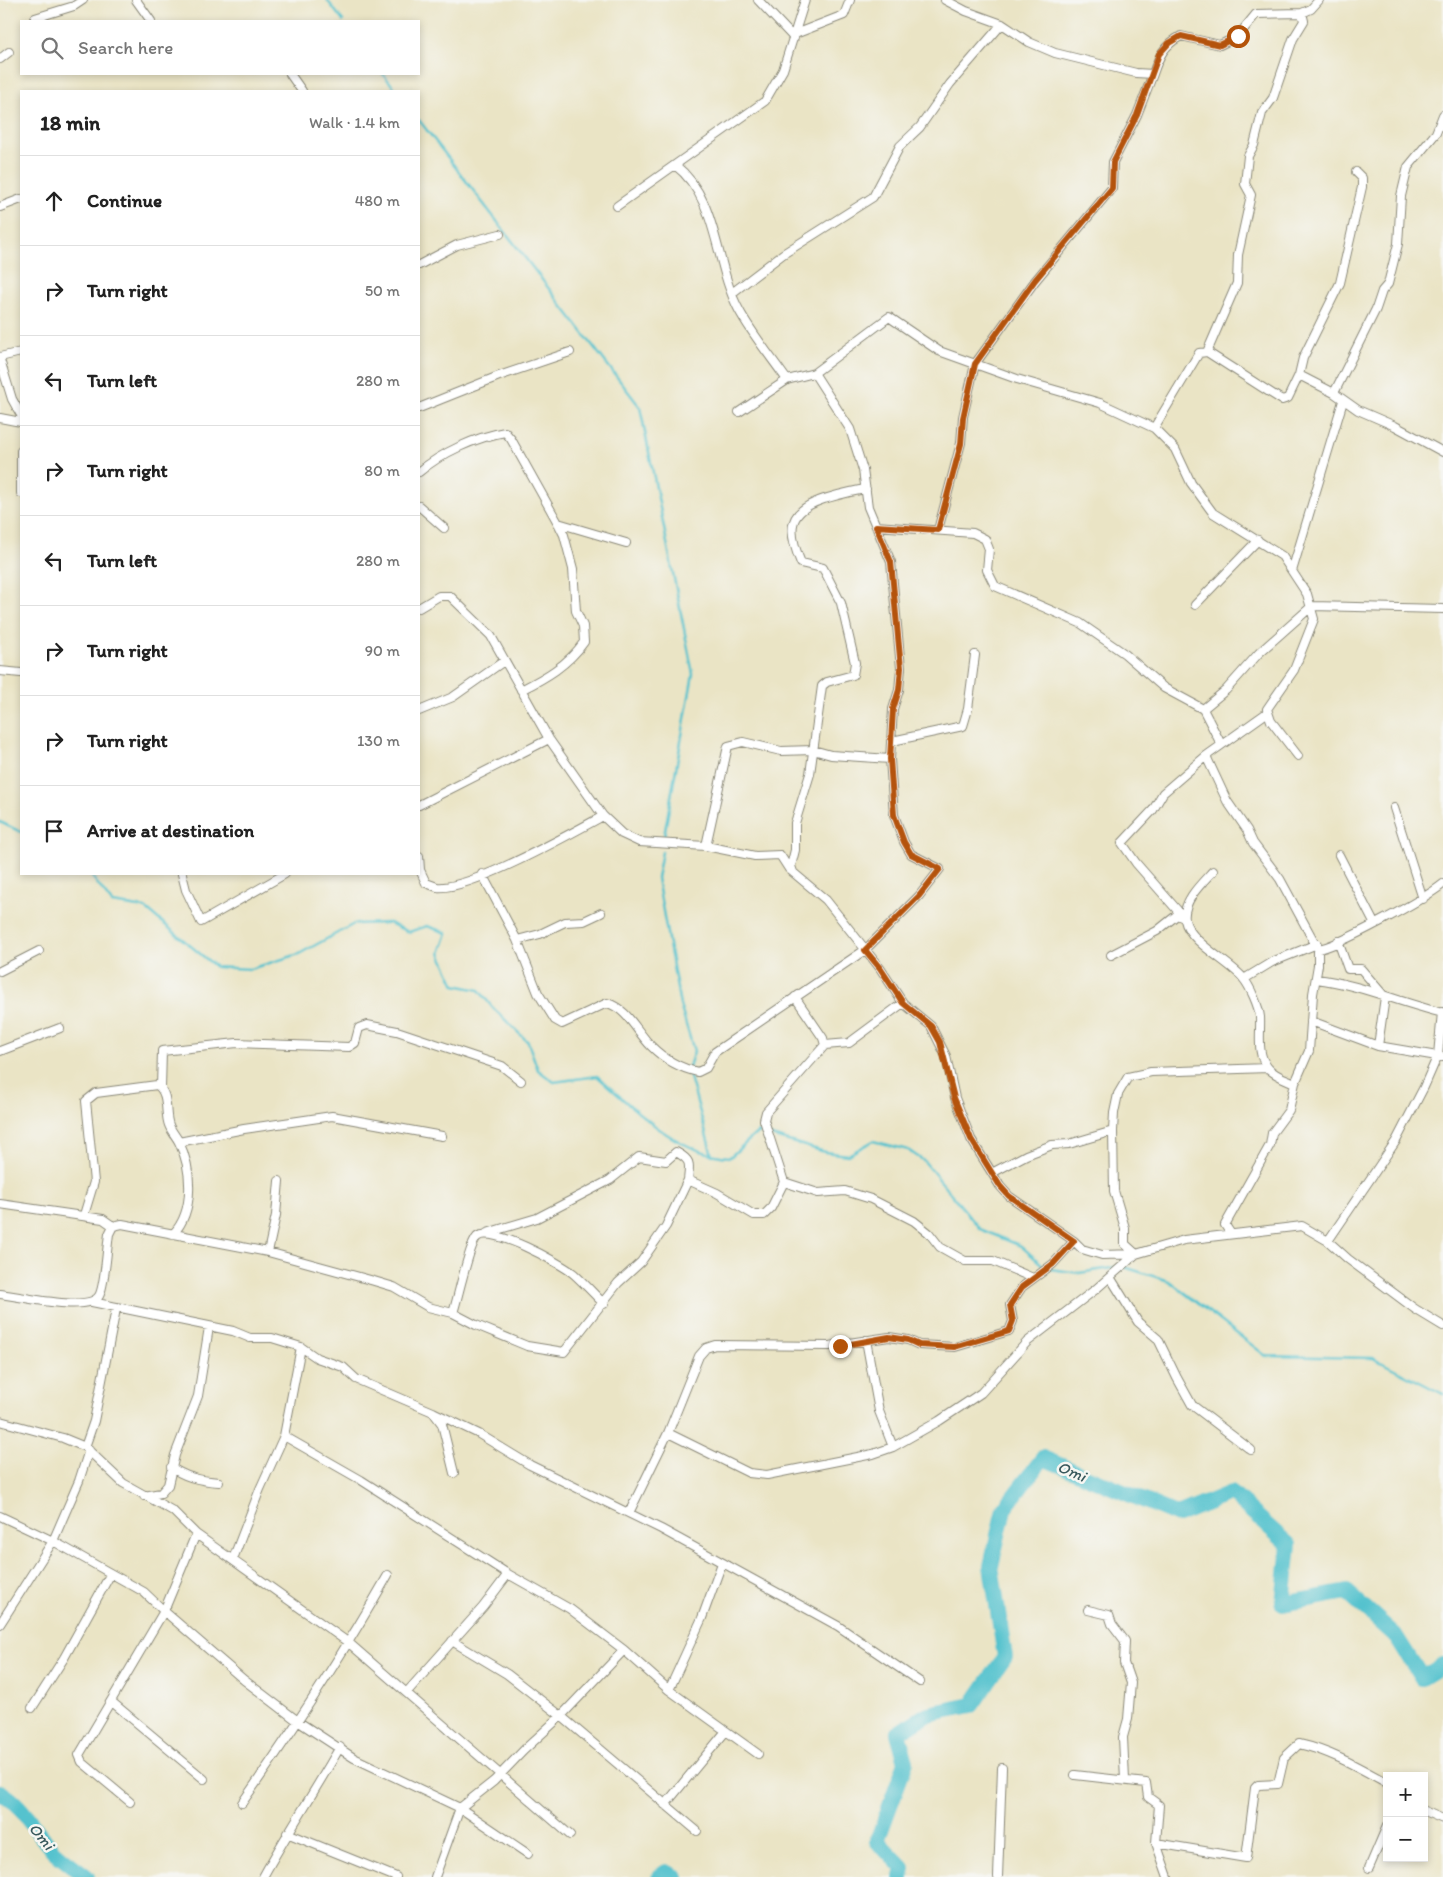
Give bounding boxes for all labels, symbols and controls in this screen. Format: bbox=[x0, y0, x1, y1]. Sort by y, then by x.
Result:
search box bbox=[20, 20, 420, 75]
route start bbox=[1227, 25, 1250, 48]
icon: search bbox=[38, 34, 66, 62]
text: Search here bbox=[78, 36, 173, 59]
text: 18 min bbox=[40, 110, 100, 135]
text: Walk · 1.4 km bbox=[309, 113, 400, 132]
icon: ahead bbox=[40, 187, 68, 215]
text: Continue bbox=[87, 189, 162, 212]
text: 480 m bbox=[355, 191, 400, 210]
icon: right bbox=[40, 277, 68, 305]
text: Turn right bbox=[87, 279, 168, 302]
text: 50 m bbox=[365, 281, 400, 300]
icon: left bbox=[40, 367, 68, 395]
text: Turn left bbox=[87, 369, 157, 392]
text: 280 m bbox=[356, 371, 400, 390]
icon: right bbox=[40, 457, 68, 485]
text: Turn right bbox=[87, 459, 168, 482]
text: 80 m bbox=[364, 461, 400, 480]
icon: left bbox=[40, 547, 68, 575]
text: Turn left bbox=[87, 549, 157, 572]
text: 280 m bbox=[356, 551, 400, 570]
icon: right bbox=[40, 637, 68, 665]
text: Turn right bbox=[87, 639, 168, 662]
text: 90 m bbox=[365, 641, 400, 660]
icon: right bbox=[40, 727, 68, 755]
text: Turn right bbox=[87, 729, 168, 752]
text: 130 m bbox=[357, 731, 400, 750]
icon: arrive bbox=[40, 817, 68, 845]
text: Arrive at destination bbox=[87, 819, 254, 842]
route end bbox=[829, 1335, 852, 1358]
water label: Omi bbox=[1055, 1457, 1091, 1487]
map controls bbox=[1383, 1772, 1428, 1862]
button: + bbox=[1383, 1772, 1428, 1817]
button: − bbox=[1383, 1817, 1428, 1862]
water label: Omi bbox=[25, 1819, 59, 1855]

